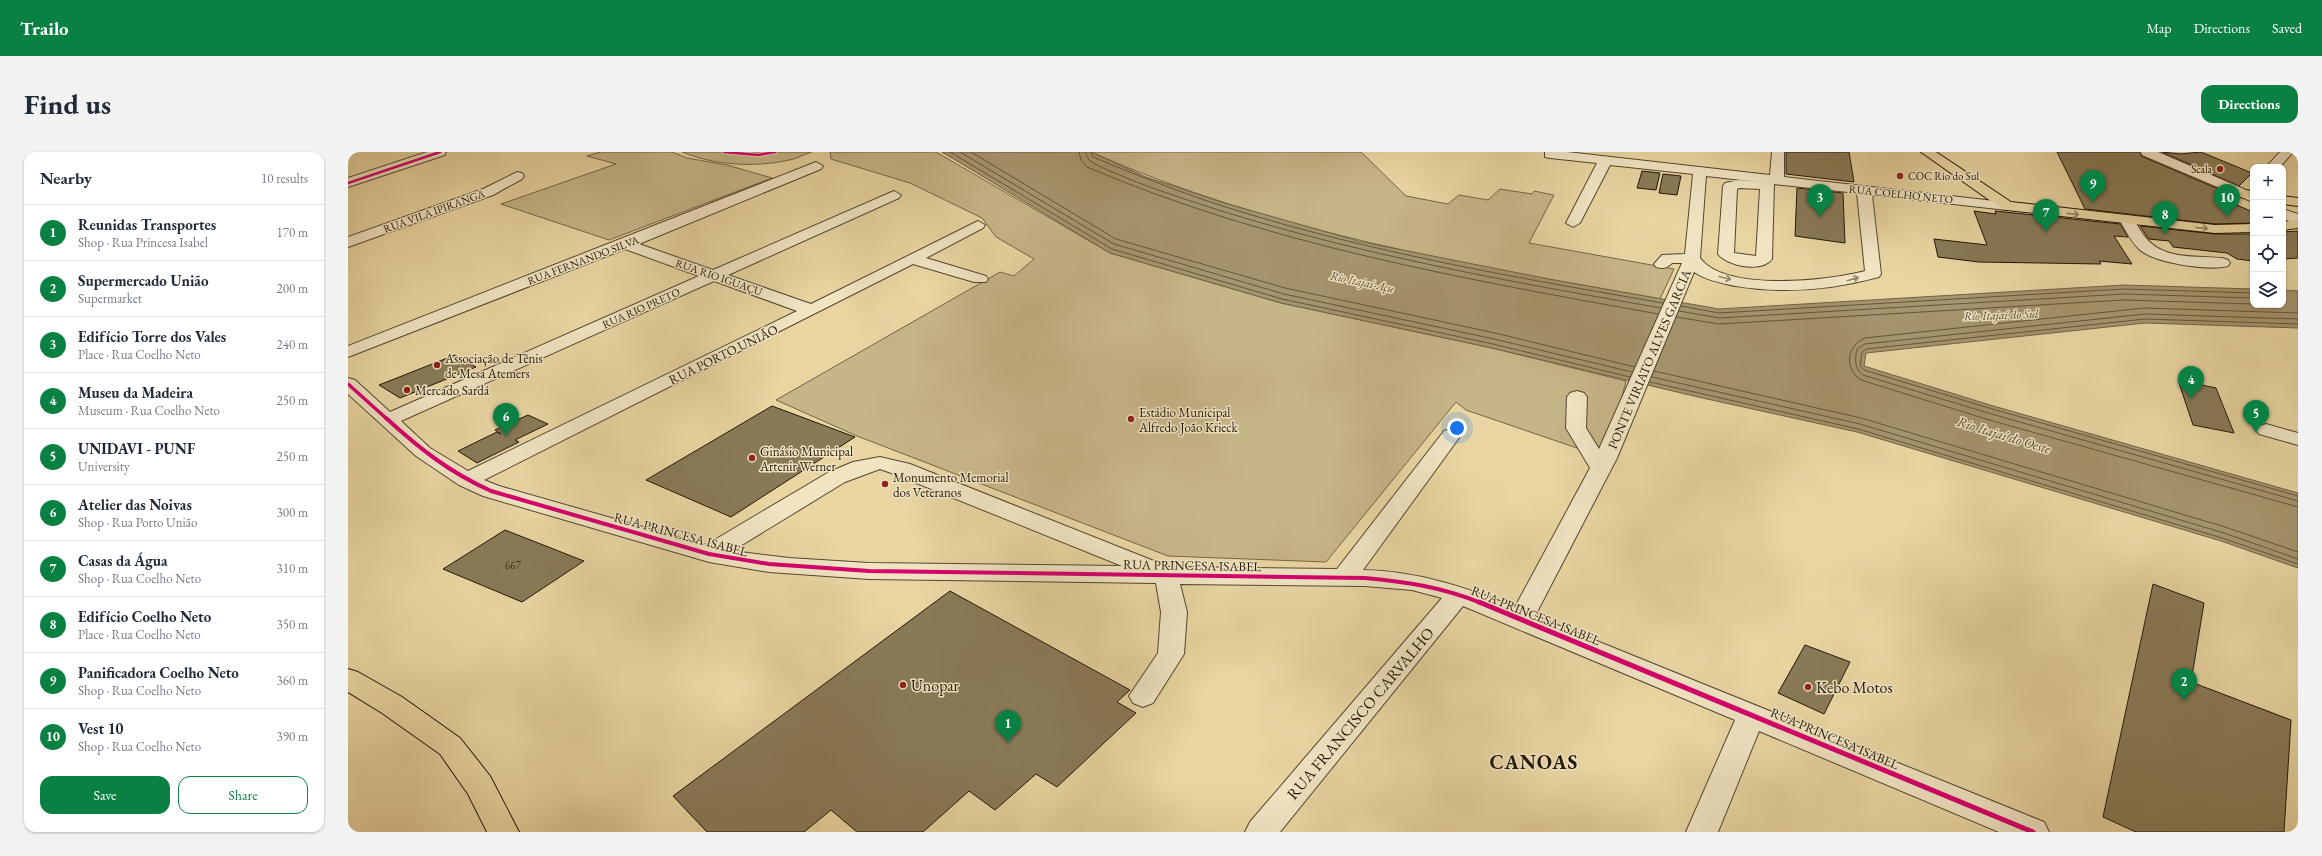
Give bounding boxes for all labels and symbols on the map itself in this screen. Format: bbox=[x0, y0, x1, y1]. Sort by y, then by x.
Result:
place label: Scala bbox=[2191, 162, 2213, 176]
marker: Scala bbox=[2215, 164, 2225, 174]
place label: COC Rio do Sul bbox=[1908, 169, 1980, 183]
pin: 9 bbox=[2080, 170, 2106, 203]
marker: COC Rio do Sul bbox=[1895, 171, 1905, 181]
street label: RUA COELHO NETO bbox=[1848, 182, 1954, 206]
pin: 3 bbox=[1807, 184, 1833, 217]
pin: 10 bbox=[2214, 184, 2240, 217]
street label: RUA VILA IPIRANGA bbox=[381, 186, 487, 236]
pin: 7 bbox=[2033, 199, 2059, 232]
pin: 8 bbox=[2152, 201, 2178, 234]
one-way arrow bbox=[2066, 210, 2079, 217]
one-way arrow bbox=[2195, 224, 2208, 231]
street label: RUA FERNANDO SILVA bbox=[525, 232, 641, 288]
street label: RUA RIO IGUAÇU bbox=[674, 256, 765, 299]
street label: PONTE VIRIATO ALVES GARCIA bbox=[1604, 266, 1695, 451]
water label: Rio Itajaí-Açu bbox=[1329, 267, 1395, 297]
one-way arrow bbox=[1718, 275, 1731, 282]
one-way arrow bbox=[1847, 275, 1860, 282]
street label: RUA RIO PRETO bbox=[600, 285, 682, 331]
water label: Rio Itajaí do Sul bbox=[1963, 306, 2039, 324]
street label: RUA PORTO UNIÃO bbox=[666, 321, 781, 388]
place label: Associação de Tênis de Mesa Atemers bbox=[444, 350, 543, 382]
marker: Associação de Tênis de Mesa Atemers bbox=[432, 360, 442, 370]
pin: 4 bbox=[2178, 366, 2204, 399]
place label: Mercado Sardá bbox=[415, 382, 490, 399]
marker: Mercado Sardá bbox=[402, 385, 412, 395]
pin: 5 bbox=[2243, 400, 2269, 433]
pin: 6 bbox=[493, 403, 519, 436]
place label: Estádio Municipal Alfredo João Krieck bbox=[1138, 404, 1239, 436]
water label: Rio Itajaí do Oeste bbox=[1955, 412, 2053, 458]
marker: Estádio Municipal Alfredo João Krieck bbox=[1126, 414, 1136, 424]
your location bbox=[1447, 418, 1467, 438]
place label: Ginásio Municipal Artenir Werner bbox=[759, 443, 853, 475]
marker: Ginásio Municipal Artenir Werner bbox=[747, 453, 757, 463]
place label: Monumento Memorial dos Veteranos bbox=[893, 469, 1009, 501]
marker: Monumento Memorial dos Veteranos bbox=[880, 479, 890, 489]
street label: RUA PRINCESA ISABEL bbox=[612, 508, 750, 561]
street label: RUA PRINCESA ISABEL bbox=[1123, 556, 1261, 575]
house number: 667 bbox=[505, 558, 522, 572]
street label: RUA PRINCESA ISABEL bbox=[1469, 582, 1603, 649]
street label: RUA FRANCISCO CARVALHO bbox=[1282, 623, 1439, 804]
pin: 2 bbox=[2171, 668, 2197, 701]
place label: Unopar bbox=[911, 675, 960, 696]
place label: Kebo Motos bbox=[1816, 677, 1893, 698]
marker: Unopar bbox=[898, 680, 908, 690]
marker: Kebo Motos bbox=[1803, 682, 1813, 692]
street label: RUA PRINCESA ISABEL bbox=[1768, 704, 1902, 773]
pin: 1 bbox=[995, 710, 1021, 743]
district label: CANOAS bbox=[1490, 749, 1578, 775]

